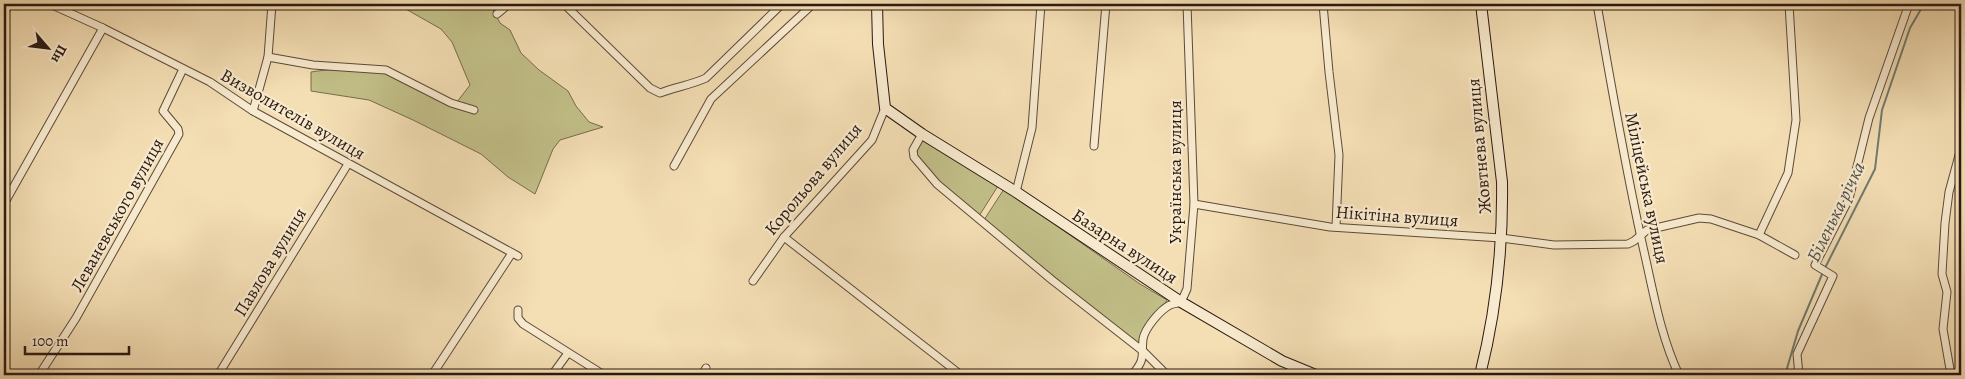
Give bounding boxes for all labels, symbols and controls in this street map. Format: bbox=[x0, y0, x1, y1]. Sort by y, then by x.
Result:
north arrow bbox=[22, 22, 72, 72]
text: Пн bbox=[46, 41, 72, 66]
street label: Визволителів вулиця bbox=[216, 63, 370, 165]
street label: Жовтнева вулиця bbox=[1461, 77, 1497, 215]
street label: Українська вулиця bbox=[1163, 100, 1187, 244]
street label: Міліцейська вулиця bbox=[1619, 110, 1675, 266]
street label: Корольова вулиця bbox=[759, 118, 867, 240]
street label: Леваневського вулиця bbox=[65, 134, 169, 296]
water label: Біленька річка bbox=[1800, 157, 1872, 267]
street label: Нікітіна вулиця bbox=[1335, 200, 1459, 232]
street label: Павлова вулиця bbox=[228, 203, 312, 321]
street label: Базарна вулиця bbox=[1067, 203, 1183, 289]
scale bar bbox=[25, 324, 129, 356]
text: 100 m bbox=[32, 331, 69, 351]

